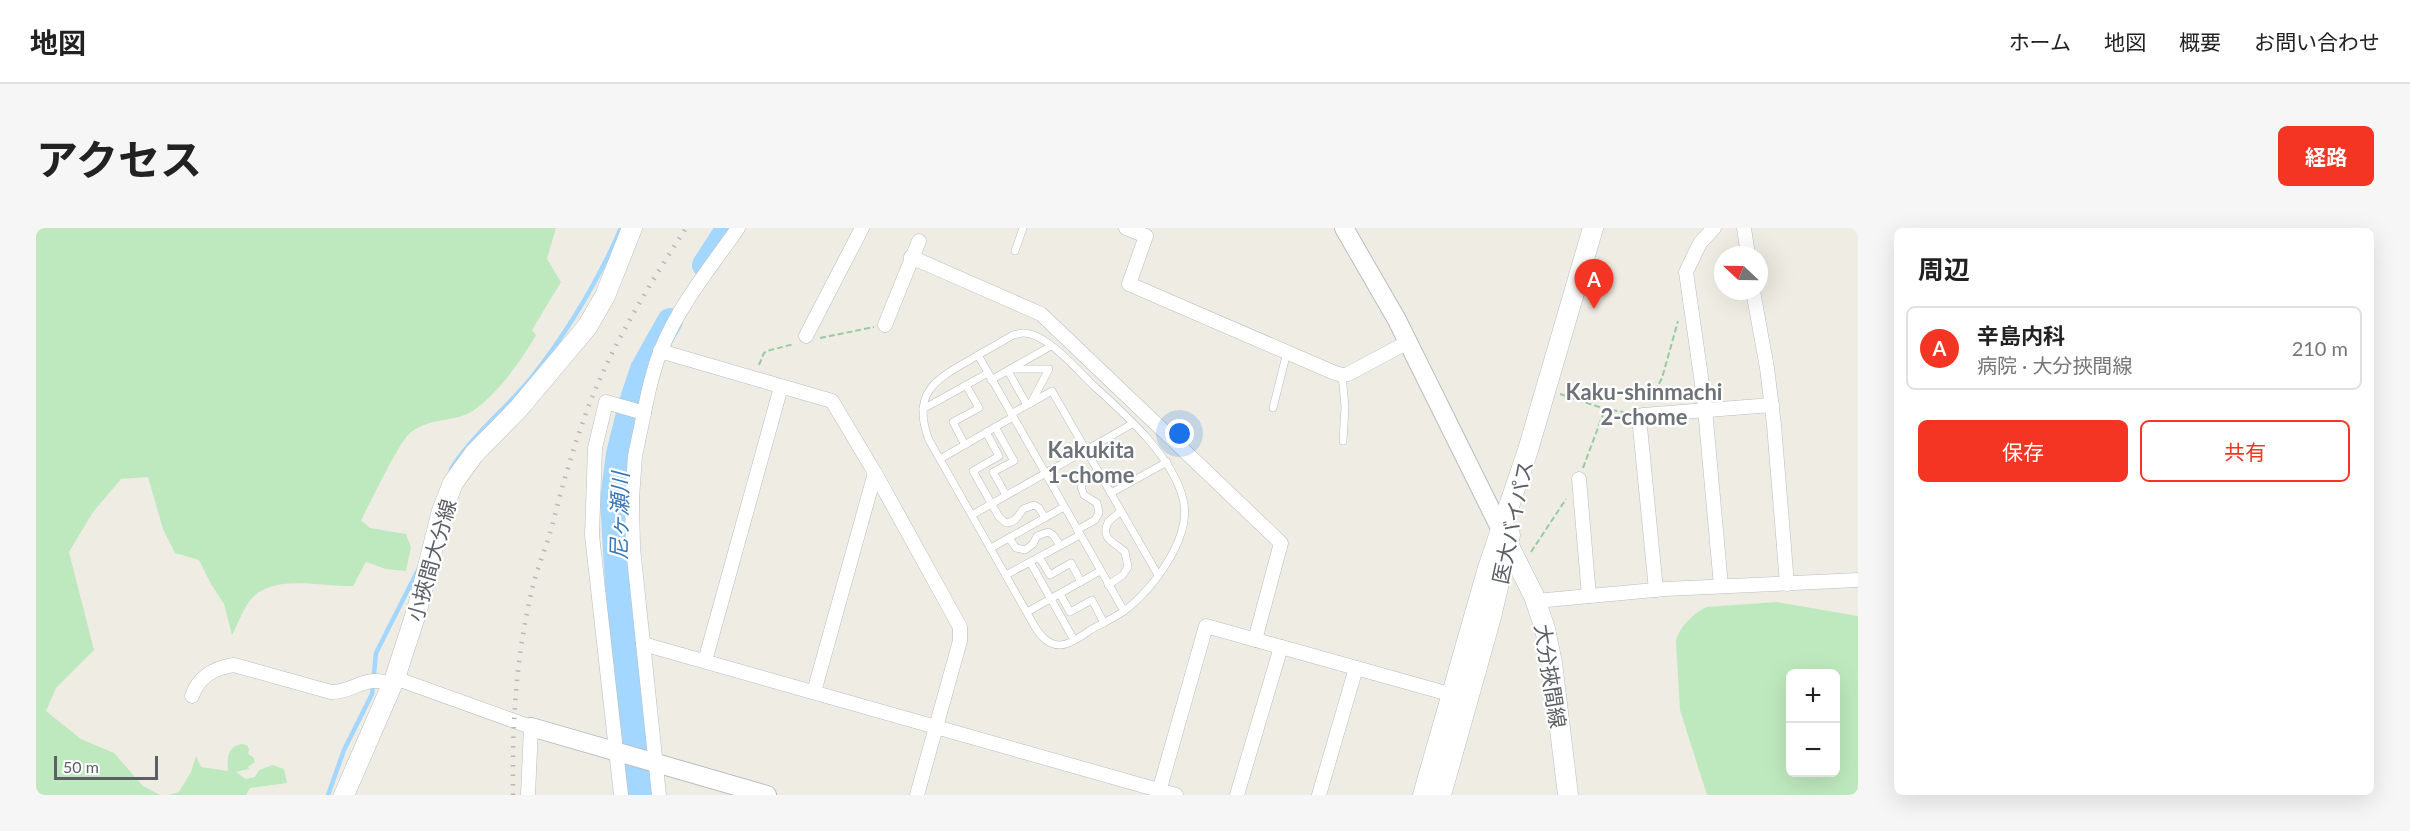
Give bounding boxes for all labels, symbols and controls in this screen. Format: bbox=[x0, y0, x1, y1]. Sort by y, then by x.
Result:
text: 地図 bbox=[30, 25, 86, 59]
text: ホーム bbox=[2009, 29, 2071, 54]
text: 地図 bbox=[2104, 29, 2146, 54]
text: 概要 bbox=[2179, 29, 2221, 54]
text: お問い合わせ bbox=[2254, 29, 2380, 54]
button: 経路 bbox=[2278, 126, 2374, 186]
text: アクセス bbox=[36, 134, 202, 184]
north arrow bbox=[1714, 246, 1768, 300]
text: 周辺 bbox=[1918, 253, 1970, 285]
pin: A bbox=[1574, 260, 1614, 309]
text: 辛島内科 bbox=[1977, 322, 2065, 349]
text: A bbox=[1933, 336, 1946, 360]
text: 210 m bbox=[2292, 336, 2348, 360]
text: 病院 · 大分挾間線 bbox=[1977, 353, 2132, 377]
district label: Kaku-shinmachi 2-chome bbox=[1566, 378, 1722, 430]
your location bbox=[1165, 419, 1194, 448]
button: 保存 bbox=[1918, 420, 2128, 482]
button: 共有 bbox=[2140, 420, 2350, 482]
district label: Kakukita 1-chome bbox=[1047, 436, 1135, 488]
street label: 医大バイパス bbox=[1487, 458, 1537, 586]
water label: 尼ヶ瀬川 bbox=[605, 470, 633, 560]
street label: 小挾間大分線 bbox=[402, 496, 460, 624]
street label: 大分挾間線 bbox=[1530, 622, 1572, 730]
map controls bbox=[1786, 669, 1840, 777]
button: + bbox=[1786, 669, 1840, 723]
button: − bbox=[1786, 723, 1840, 777]
scale bar bbox=[54, 753, 158, 780]
text: 50 m bbox=[63, 757, 99, 776]

